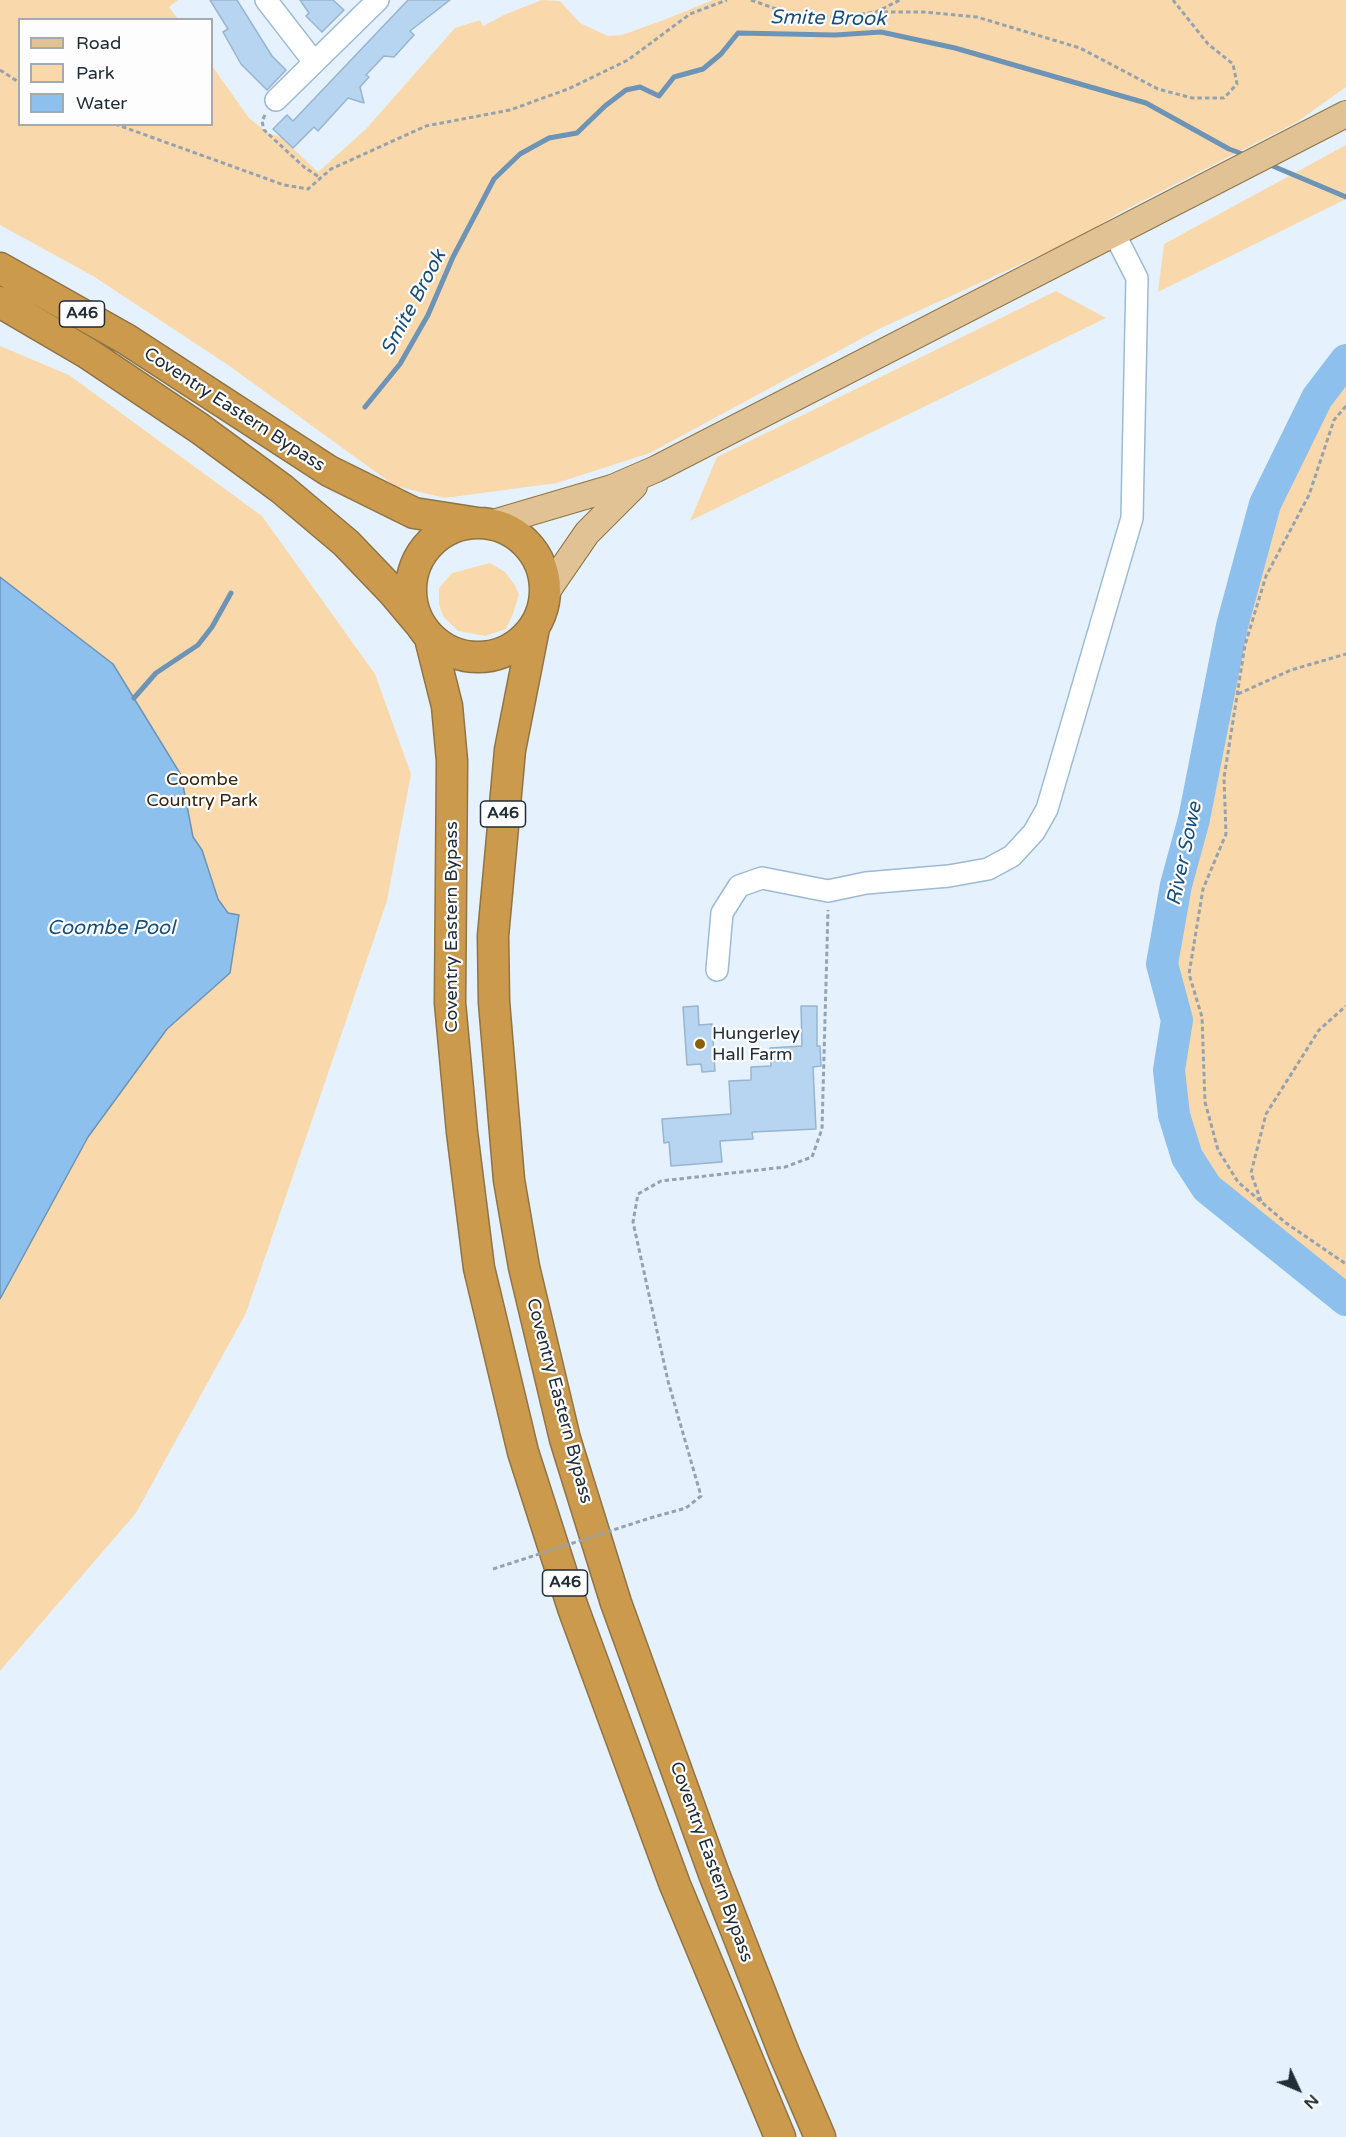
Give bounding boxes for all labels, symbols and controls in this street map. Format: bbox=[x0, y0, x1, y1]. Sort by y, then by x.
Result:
water label: Smite Brook bbox=[770, 6, 886, 32]
legend bbox=[18, 18, 213, 126]
text: Road bbox=[76, 32, 121, 54]
text: Park bbox=[76, 62, 114, 84]
text: Water bbox=[76, 92, 127, 114]
water label: Smite Brook bbox=[376, 246, 452, 360]
road number: A46 bbox=[60, 301, 104, 327]
street label: Coventry Eastern Bypass bbox=[139, 343, 329, 477]
park label: Coombe Country Park bbox=[146, 769, 258, 812]
water label: River Sowe bbox=[1162, 800, 1208, 908]
road number: A46 bbox=[480, 801, 526, 827]
street label: Coventry Eastern Bypass bbox=[441, 821, 463, 1033]
water label: Coombe Pool bbox=[47, 917, 175, 941]
place label: Hungerley Hall Farm bbox=[712, 1023, 800, 1066]
marker: Hungerley Hall Farm bbox=[693, 1037, 707, 1051]
street label: Coventry Eastern Bypass bbox=[521, 1296, 597, 1506]
road number: A46 bbox=[542, 1570, 588, 1596]
street label: Coventry Eastern Bypass bbox=[665, 1759, 757, 1965]
north arrow bbox=[1268, 2059, 1328, 2119]
text: N bbox=[1299, 2090, 1323, 2113]

